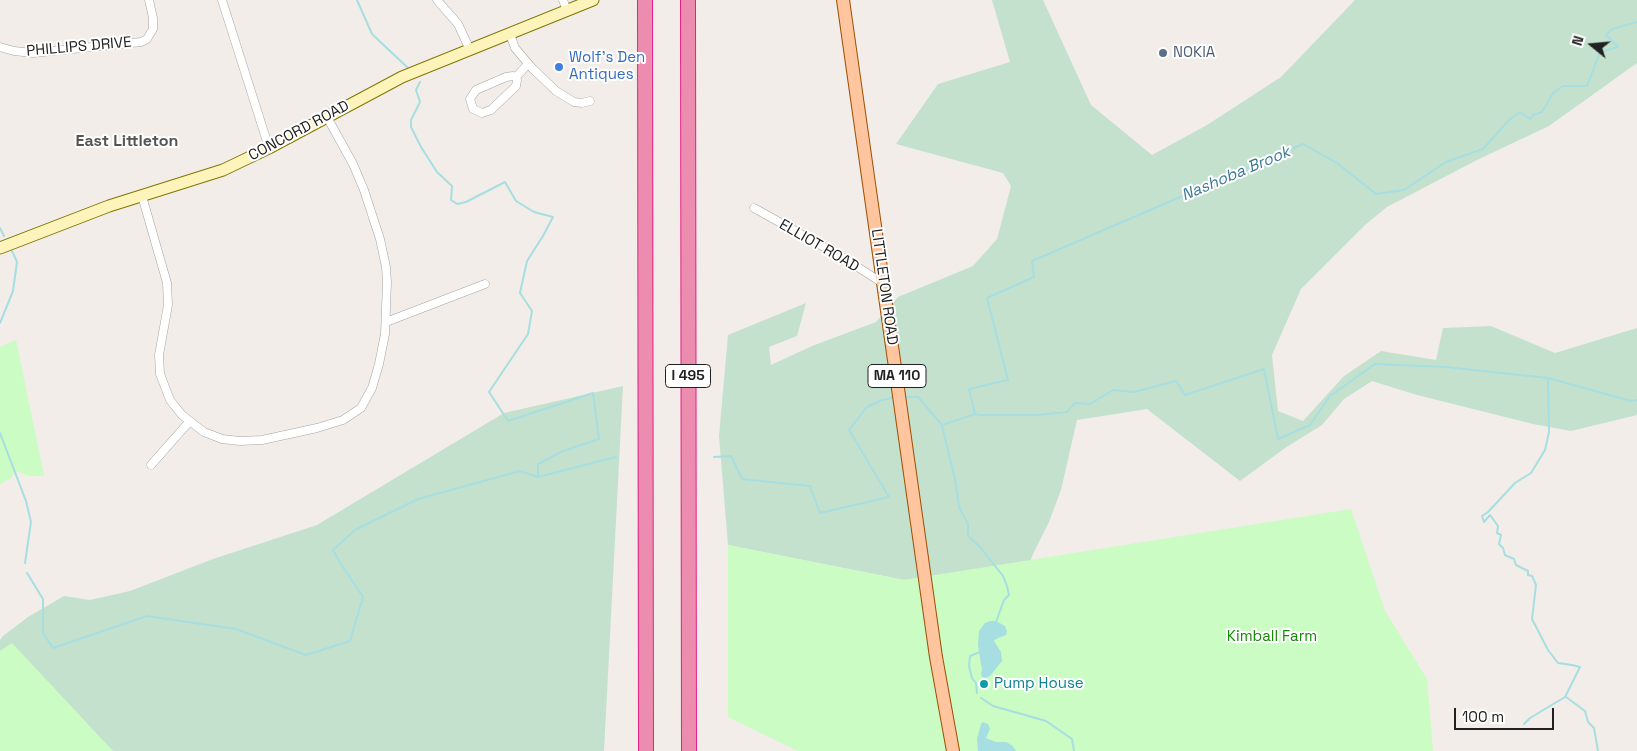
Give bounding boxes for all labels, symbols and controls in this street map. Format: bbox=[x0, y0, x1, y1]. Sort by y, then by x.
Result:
north arrow bbox=[1567, 20, 1617, 70]
street label: PHILLIPS DRIVE bbox=[26, 33, 132, 61]
text: N bbox=[1568, 34, 1588, 48]
place label: NOKIA bbox=[1173, 44, 1215, 62]
marker: NOKIA bbox=[1157, 47, 1169, 59]
place label: Wolf's Den Antiques bbox=[569, 49, 645, 84]
marker: Wolf's Den Antiques bbox=[553, 61, 565, 73]
street label: CONCORD ROAD bbox=[246, 97, 352, 165]
district label: East Littleton bbox=[76, 132, 178, 152]
water label: Nashoba Brook bbox=[1179, 142, 1293, 206]
street label: ELLIOT ROAD bbox=[776, 216, 862, 276]
street label: LITTLETON ROAD bbox=[867, 228, 901, 346]
road number: I 495 bbox=[666, 364, 710, 388]
road number: MA 110 bbox=[868, 364, 926, 388]
park label: Kimball Farm bbox=[1227, 628, 1317, 646]
place label: Pump House bbox=[994, 675, 1084, 693]
marker: Pump House bbox=[978, 678, 990, 690]
scale bar bbox=[1457, 698, 1557, 730]
text: 100 m bbox=[1462, 707, 1504, 726]

